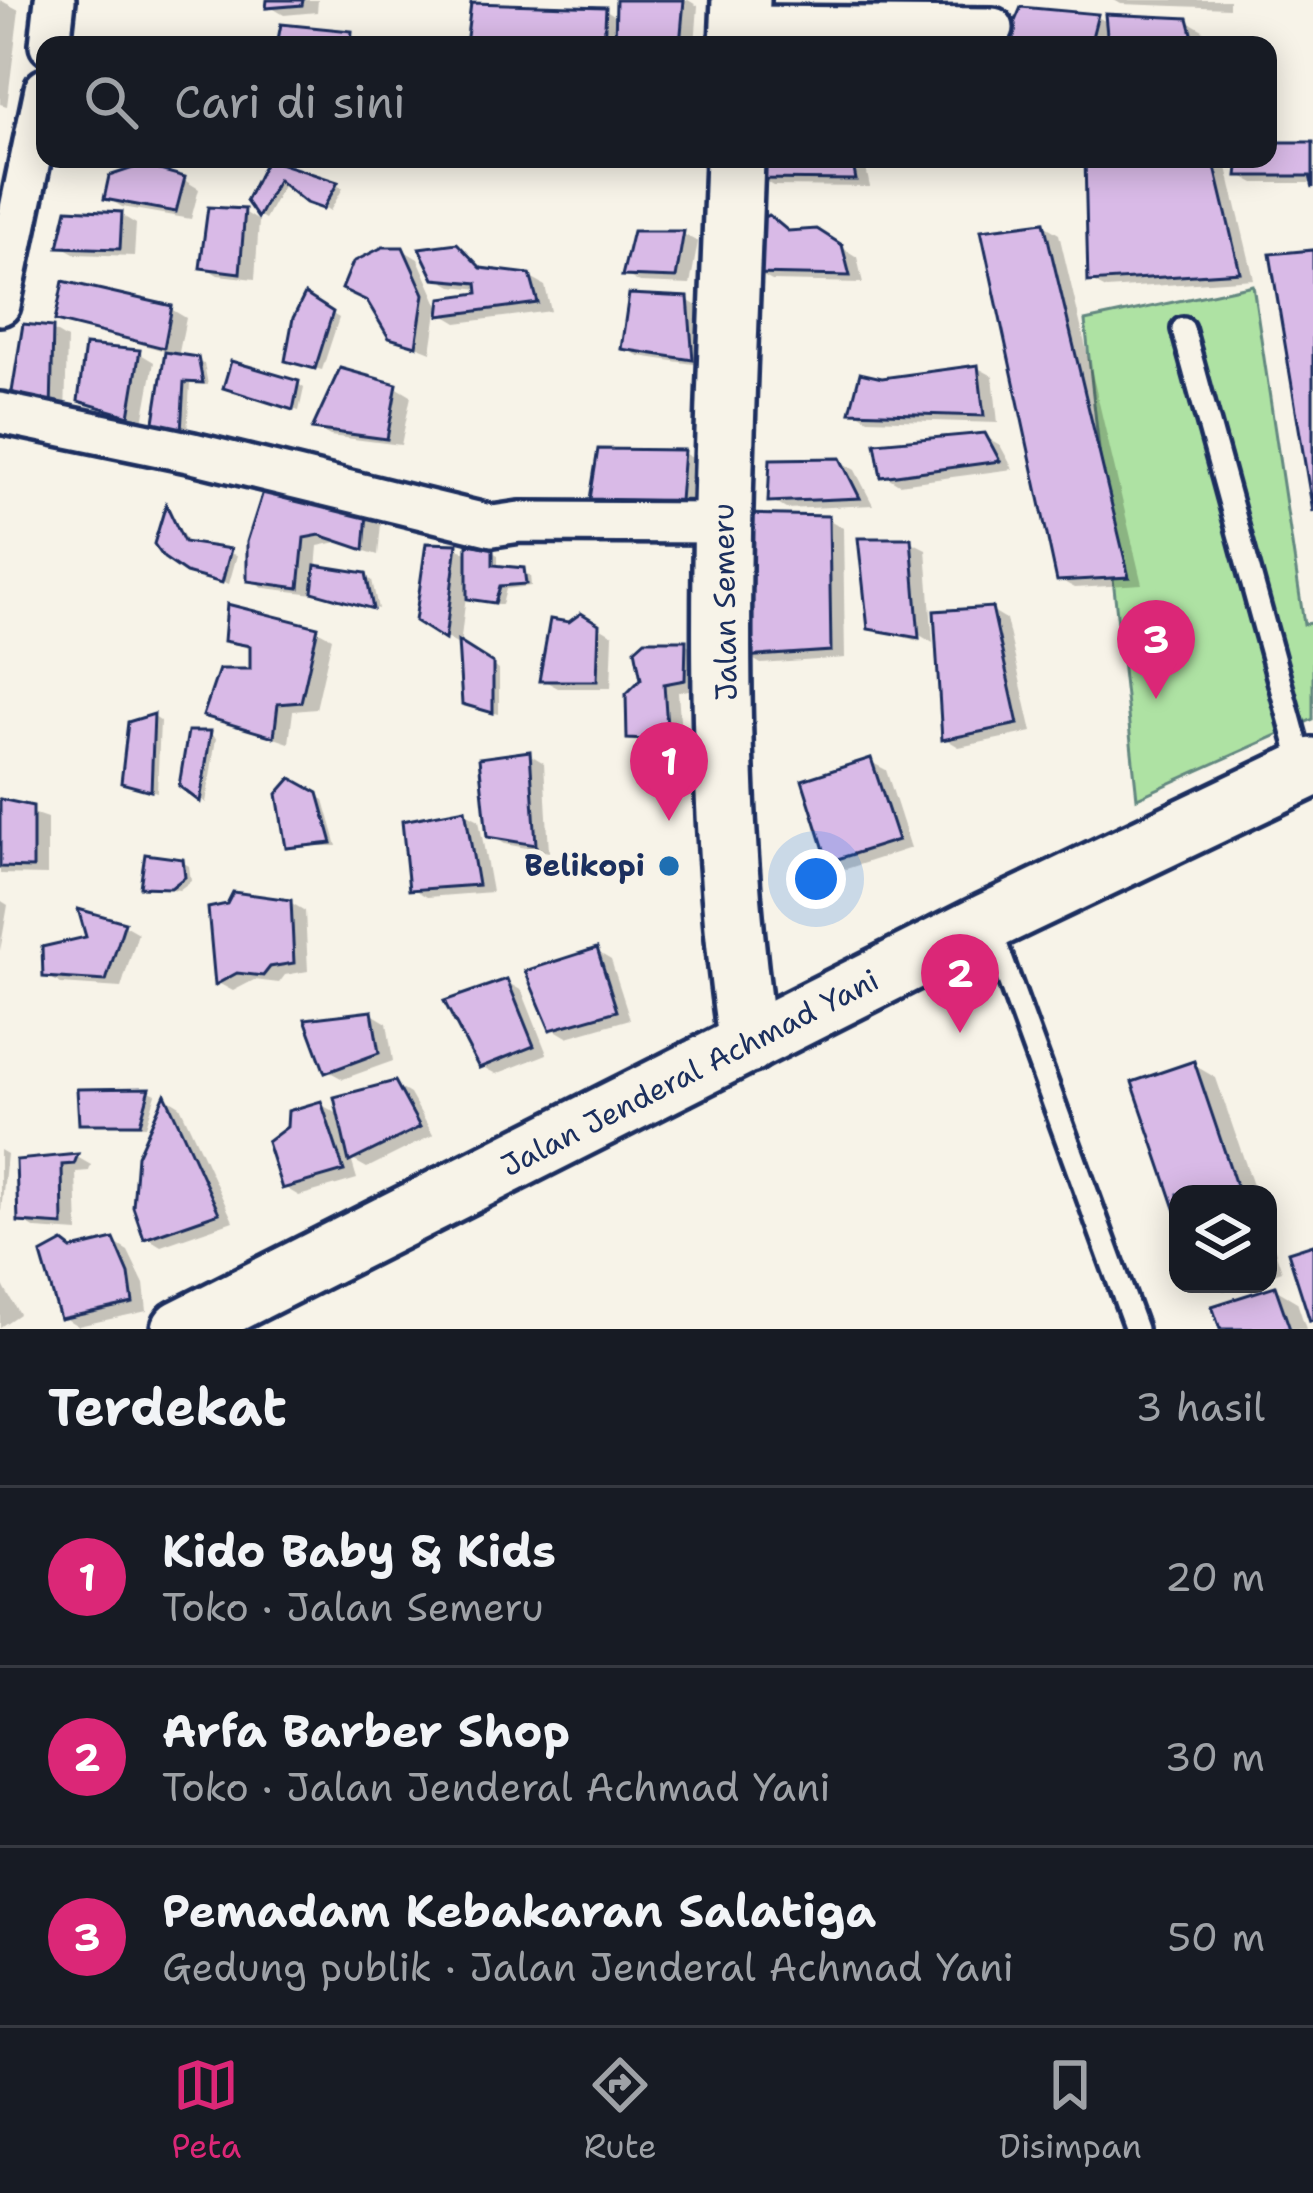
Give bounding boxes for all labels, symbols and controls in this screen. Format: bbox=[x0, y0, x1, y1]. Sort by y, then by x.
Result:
search box bbox=[36, 36, 1277, 168]
icon: search bbox=[78, 69, 144, 135]
text: Cari di sini bbox=[174, 72, 406, 132]
street label: Jalan Semeru bbox=[702, 503, 747, 701]
pin: 3 bbox=[1117, 600, 1195, 699]
pin: 1 bbox=[630, 722, 708, 821]
place label: Belikopi bbox=[524, 845, 645, 886]
your location bbox=[786, 849, 846, 909]
marker: Belikopi bbox=[656, 853, 682, 879]
pin: 2 bbox=[921, 934, 999, 1033]
street label: Jalan Jenderal Achmad Yani bbox=[494, 959, 886, 1186]
map controls bbox=[1169, 1185, 1277, 1293]
button: layers bbox=[1169, 1185, 1277, 1293]
text: Terdekat bbox=[48, 1373, 287, 1441]
text: 3 hasil bbox=[1135, 1381, 1265, 1433]
text: Kido Baby & Kids bbox=[162, 1521, 556, 1581]
text: 1 bbox=[78, 1551, 96, 1603]
text: 20 m bbox=[1165, 1551, 1265, 1603]
text: Toko · Jalan Semeru bbox=[162, 1581, 544, 1633]
text: Arfa Barber Shop bbox=[162, 1701, 570, 1761]
text: 2 bbox=[73, 1731, 101, 1783]
text: 30 m bbox=[1164, 1731, 1265, 1783]
text: Toko · Jalan Jenderal Achmad Yani bbox=[162, 1761, 831, 1813]
text: Pemadam Kebakaran Salatiga bbox=[162, 1881, 876, 1941]
text: 3 bbox=[73, 1911, 101, 1963]
text: 50 m bbox=[1167, 1911, 1265, 1963]
text: Gedung publik · Jalan Jenderal Achmad Yani bbox=[162, 1941, 1014, 1993]
tab: Peta bbox=[171, 2052, 241, 2169]
tab: Rute bbox=[584, 2052, 657, 2169]
tab: Disimpan bbox=[999, 2052, 1142, 2169]

